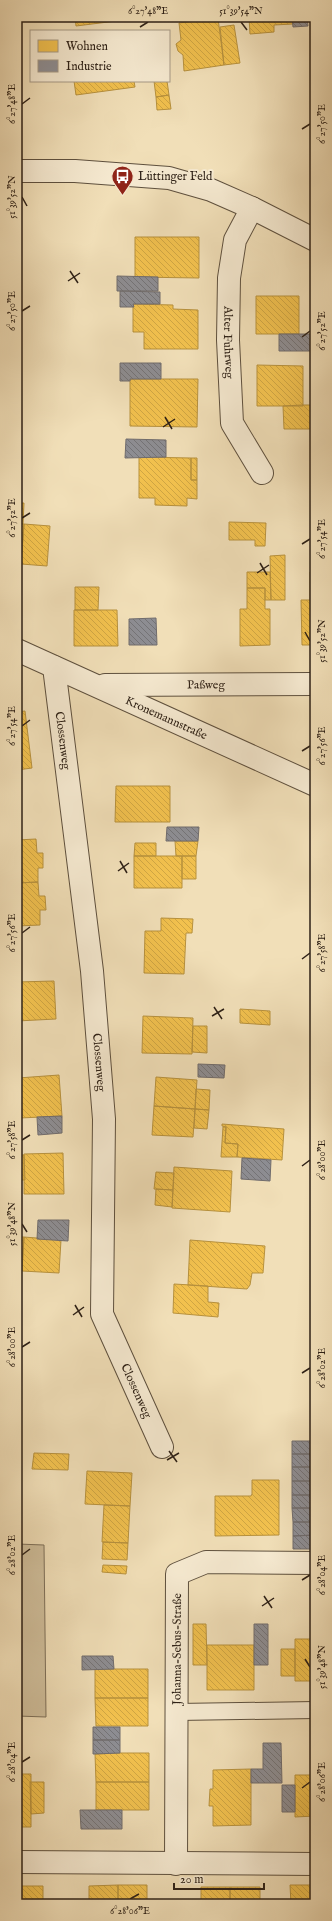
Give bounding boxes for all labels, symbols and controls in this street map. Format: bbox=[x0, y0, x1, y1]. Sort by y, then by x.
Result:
text: 6°27'48"E bbox=[128, 5, 168, 18]
text: 51°39'54"N bbox=[219, 5, 263, 18]
legend bbox=[30, 30, 170, 82]
text: Wohnen bbox=[66, 39, 109, 54]
text: Industrie bbox=[66, 59, 112, 74]
text: 6°27'48"E bbox=[6, 84, 19, 124]
text: 6°27'50"E bbox=[316, 104, 329, 144]
bus stop icon: Lüttinger Feld bbox=[109, 163, 135, 196]
place label: Lüttinger Feld bbox=[138, 169, 213, 184]
text: 51°39'52"N bbox=[6, 175, 19, 219]
text: 6°27'50"E bbox=[6, 291, 19, 331]
street label: Alter Fuhrweg bbox=[220, 305, 237, 379]
text: 6°27'52"E bbox=[316, 311, 329, 351]
text: 6°27'52"E bbox=[6, 498, 19, 538]
text: 6°27'54"E bbox=[316, 519, 329, 559]
text: 51°39'52"N bbox=[316, 619, 329, 663]
street label: Paßweg bbox=[187, 677, 225, 693]
street label: Kronemannstraße bbox=[123, 693, 210, 743]
text: 6°27'54"E bbox=[6, 706, 19, 746]
street label: Clossenweg bbox=[52, 711, 74, 771]
text: 6°27'56"E bbox=[316, 726, 329, 766]
text: 6°27'56"E bbox=[6, 913, 19, 953]
text: 6°27'58"E bbox=[316, 934, 329, 972]
street label: Clossenweg bbox=[89, 1033, 109, 1093]
text: 6°27'58"E bbox=[6, 1121, 19, 1159]
text: 6°28'00"E bbox=[316, 1140, 329, 1180]
text: 51°39'48"N bbox=[6, 1202, 19, 1246]
text: 6°28'00"E bbox=[6, 1327, 19, 1367]
text: 6°28'02"E bbox=[316, 1348, 329, 1388]
street label: Clossenweg bbox=[117, 1361, 155, 1421]
text: 6°28'02"E bbox=[6, 1535, 19, 1575]
text: 6°28'04"E bbox=[316, 1555, 329, 1595]
street label: Johanna-Sebus-Straße bbox=[170, 1593, 186, 1707]
text: 51°39'48"N bbox=[316, 1645, 329, 1689]
text: 6°28'04"E bbox=[6, 1742, 19, 1782]
text: 6°28'06"E bbox=[316, 1762, 329, 1802]
scale bar bbox=[174, 1865, 264, 1891]
text: 20 m bbox=[180, 1872, 203, 1887]
text: 6°28'06"E bbox=[110, 1905, 150, 1918]

